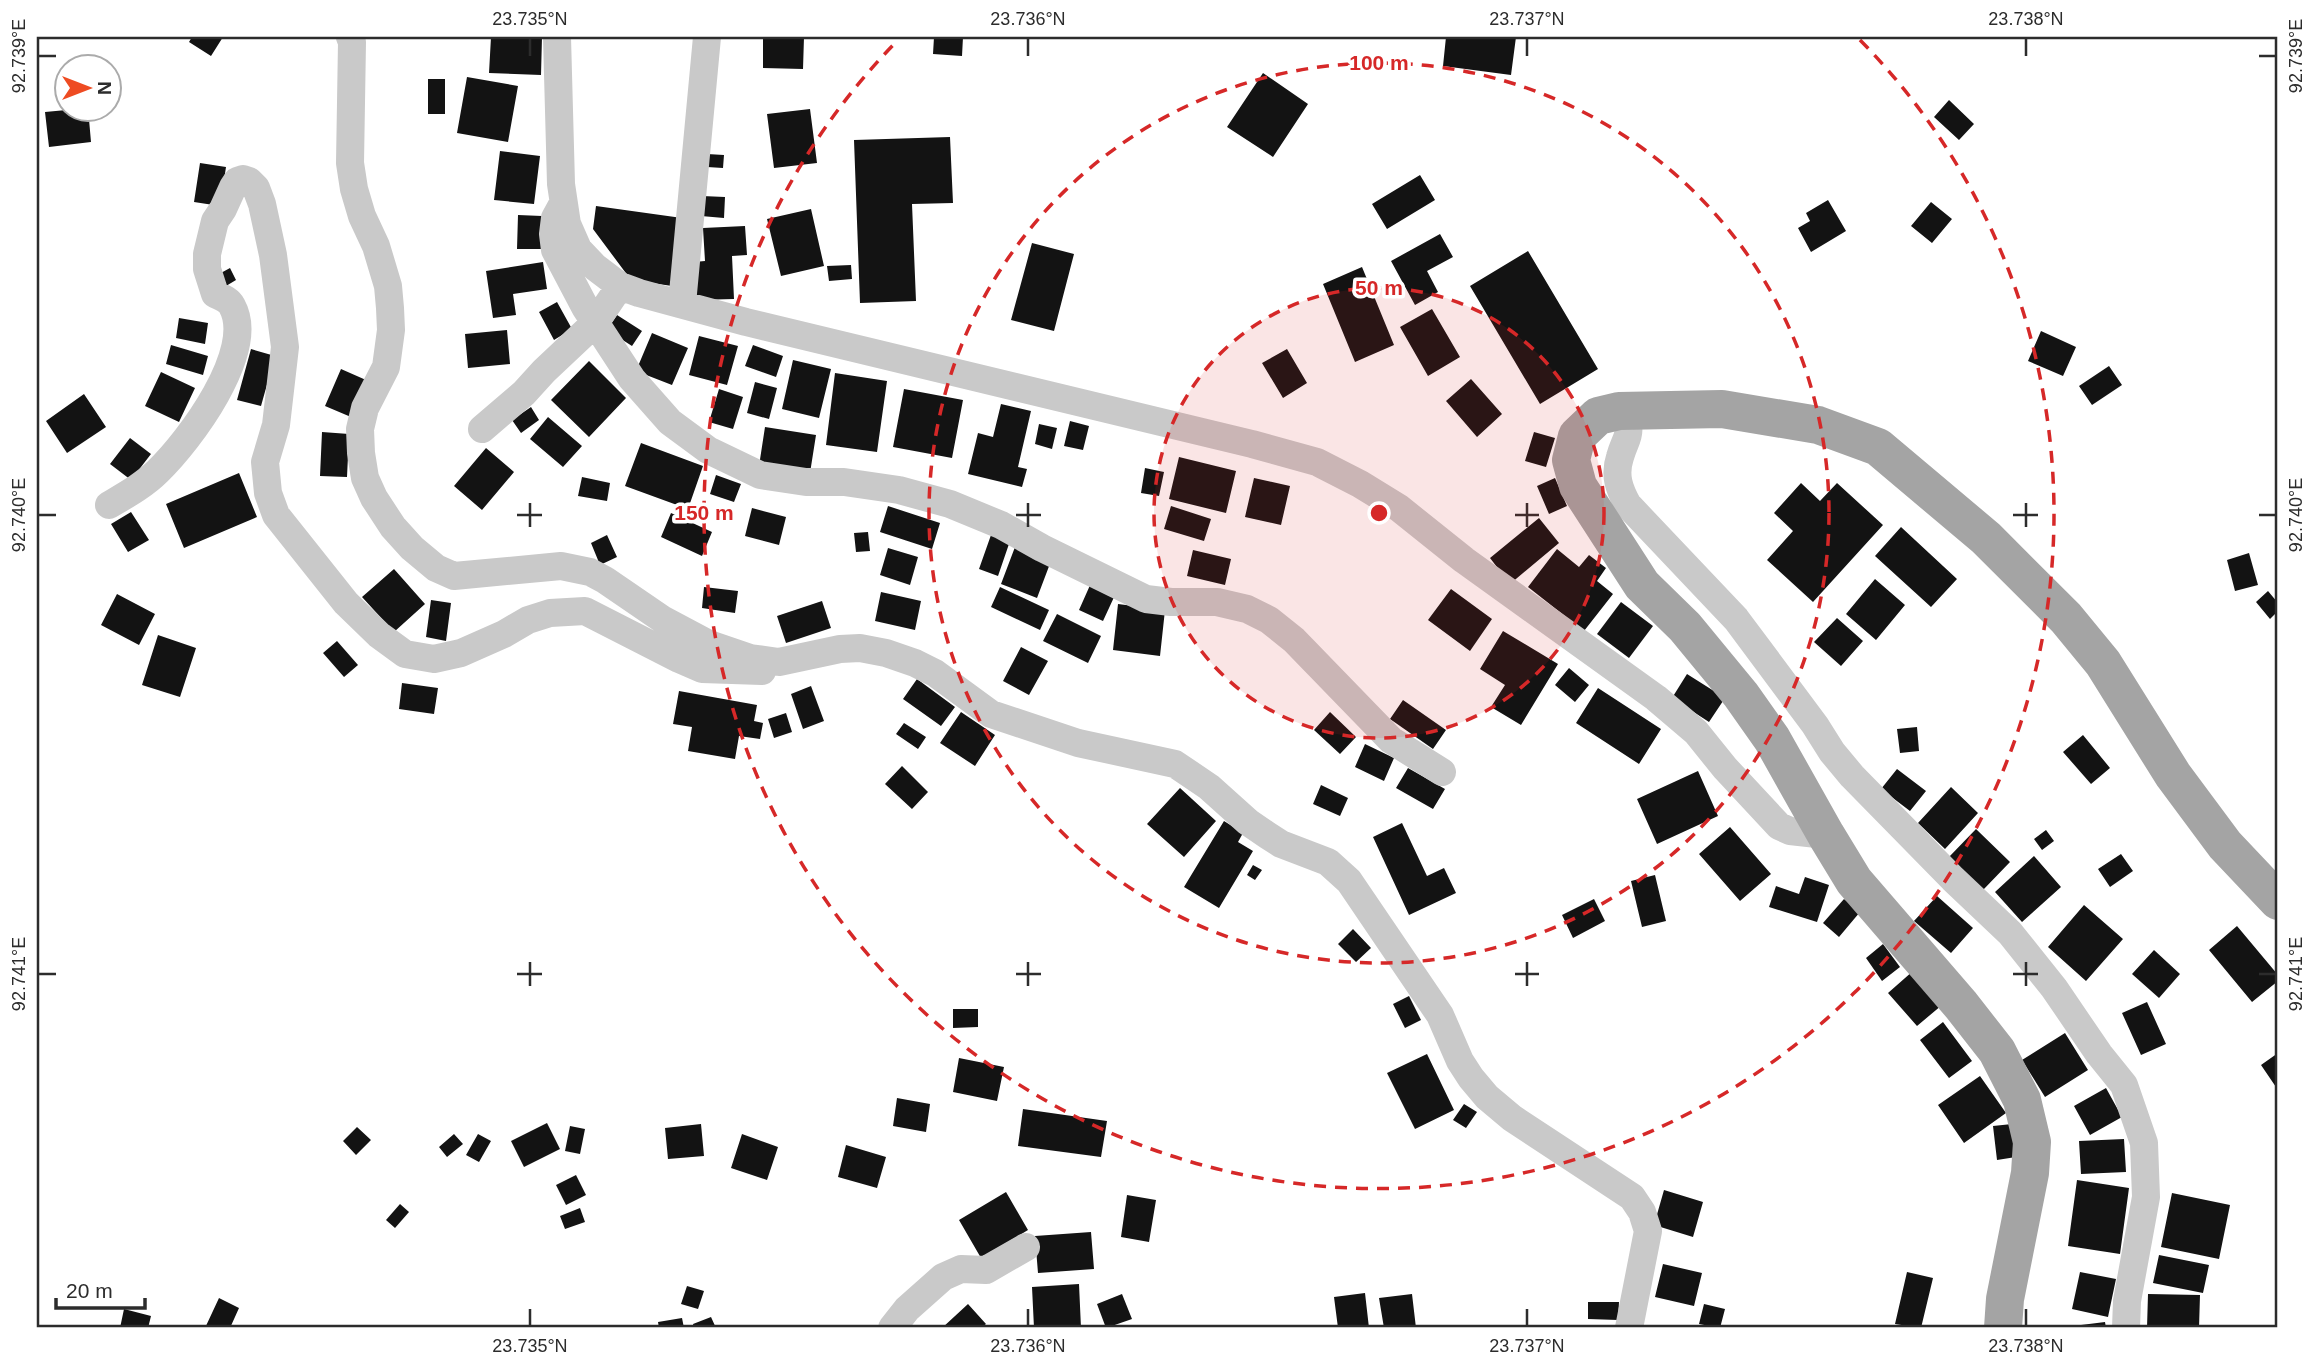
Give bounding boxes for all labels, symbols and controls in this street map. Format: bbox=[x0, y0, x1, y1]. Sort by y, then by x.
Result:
text: 23.735°N bbox=[492, 9, 568, 29]
text: 23.736°N bbox=[990, 9, 1066, 29]
text: 23.737°N bbox=[1489, 9, 1565, 29]
text: 23.738°N bbox=[1988, 9, 2064, 29]
text: 92.739°E bbox=[9, 19, 29, 93]
text: 92.739°E bbox=[2286, 19, 2306, 93]
text: 100 m bbox=[1349, 51, 1409, 74]
north arrow bbox=[52, 52, 122, 122]
text: N bbox=[94, 81, 115, 95]
text: 50 m bbox=[1355, 276, 1403, 299]
text: 92.740°E bbox=[9, 478, 29, 552]
text: 92.740°E bbox=[2286, 478, 2306, 552]
text: 150 m bbox=[674, 501, 734, 524]
centre of rings bbox=[1367, 501, 1391, 525]
text: 92.741°E bbox=[9, 937, 29, 1011]
text: 92.741°E bbox=[2286, 937, 2306, 1011]
scale bar bbox=[56, 1267, 145, 1311]
text: 20 m bbox=[66, 1279, 113, 1302]
text: 23.735°N bbox=[492, 1336, 568, 1356]
text: 23.736°N bbox=[990, 1336, 1066, 1356]
text: 23.737°N bbox=[1489, 1336, 1565, 1356]
text: 23.738°N bbox=[1988, 1336, 2064, 1356]

